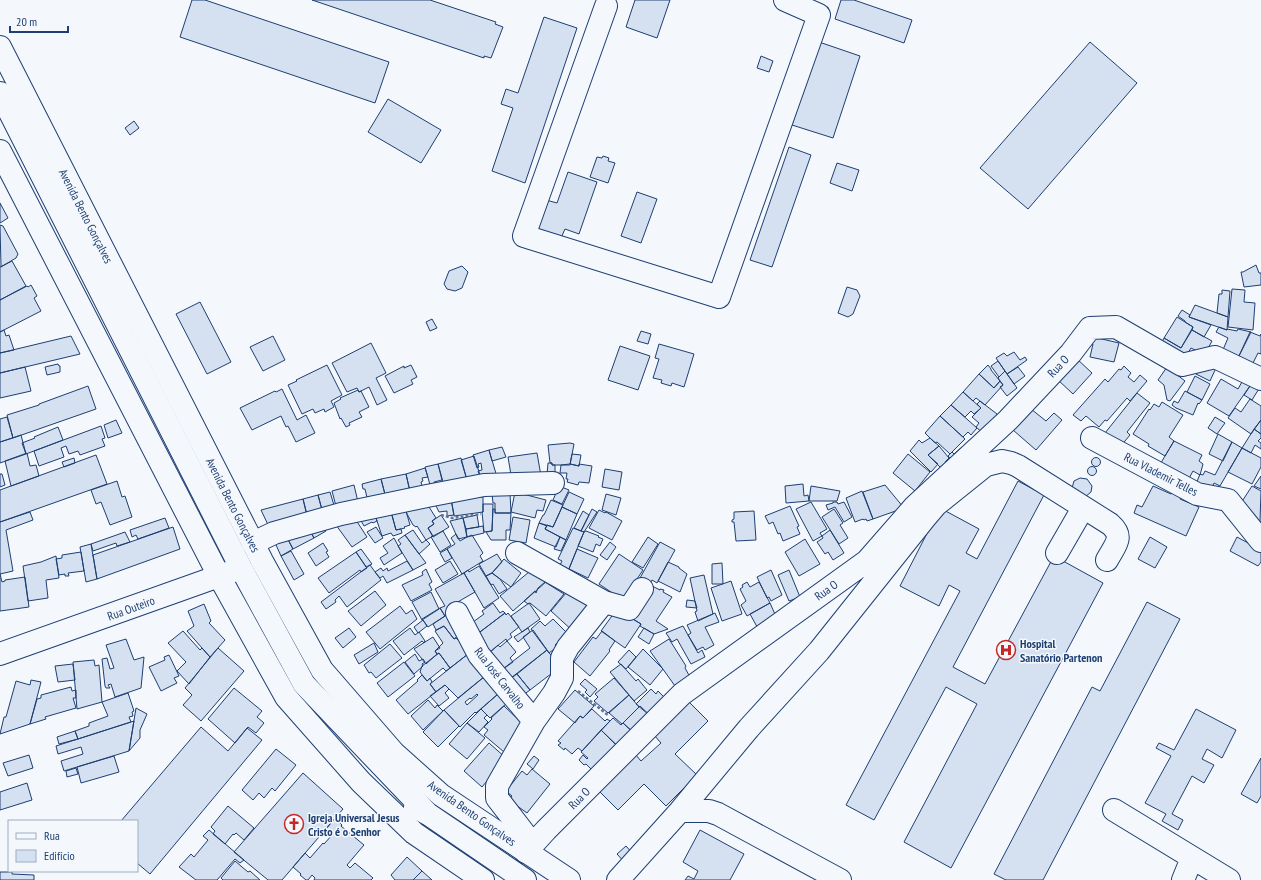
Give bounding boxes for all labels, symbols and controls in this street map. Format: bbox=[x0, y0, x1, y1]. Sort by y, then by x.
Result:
scale bar bbox=[10, 8, 68, 34]
text: 20 m bbox=[16, 14, 37, 29]
street label: Avenida Bento Gonçalves bbox=[56, 166, 116, 266]
street label: Rua O bbox=[1044, 351, 1072, 380]
street label: Rua Vlademir Telles bbox=[1122, 449, 1200, 499]
street label: Avenida Bento Gonçalves bbox=[203, 455, 263, 555]
street label: Rua O bbox=[812, 576, 841, 603]
street label: Rua Outeiro bbox=[105, 593, 157, 623]
place label: Hospital Sanatório Partenon bbox=[1020, 636, 1102, 665]
hospital icon: Hospital Sanatório Partenon bbox=[995, 639, 1017, 661]
street label: Rua José Carvalho bbox=[471, 644, 529, 712]
street label: Avenida Bento Gonçalves bbox=[425, 777, 519, 849]
street label: Rua O bbox=[565, 784, 593, 812]
place label: Igreja Universal Jesus Cristo é o Senhor bbox=[308, 810, 399, 839]
church icon: Igreja Universal Jesus Cristo é o Senhor bbox=[283, 813, 305, 835]
legend bbox=[8, 820, 138, 872]
text: Rua bbox=[44, 828, 60, 843]
text: Edifício bbox=[44, 848, 75, 863]

